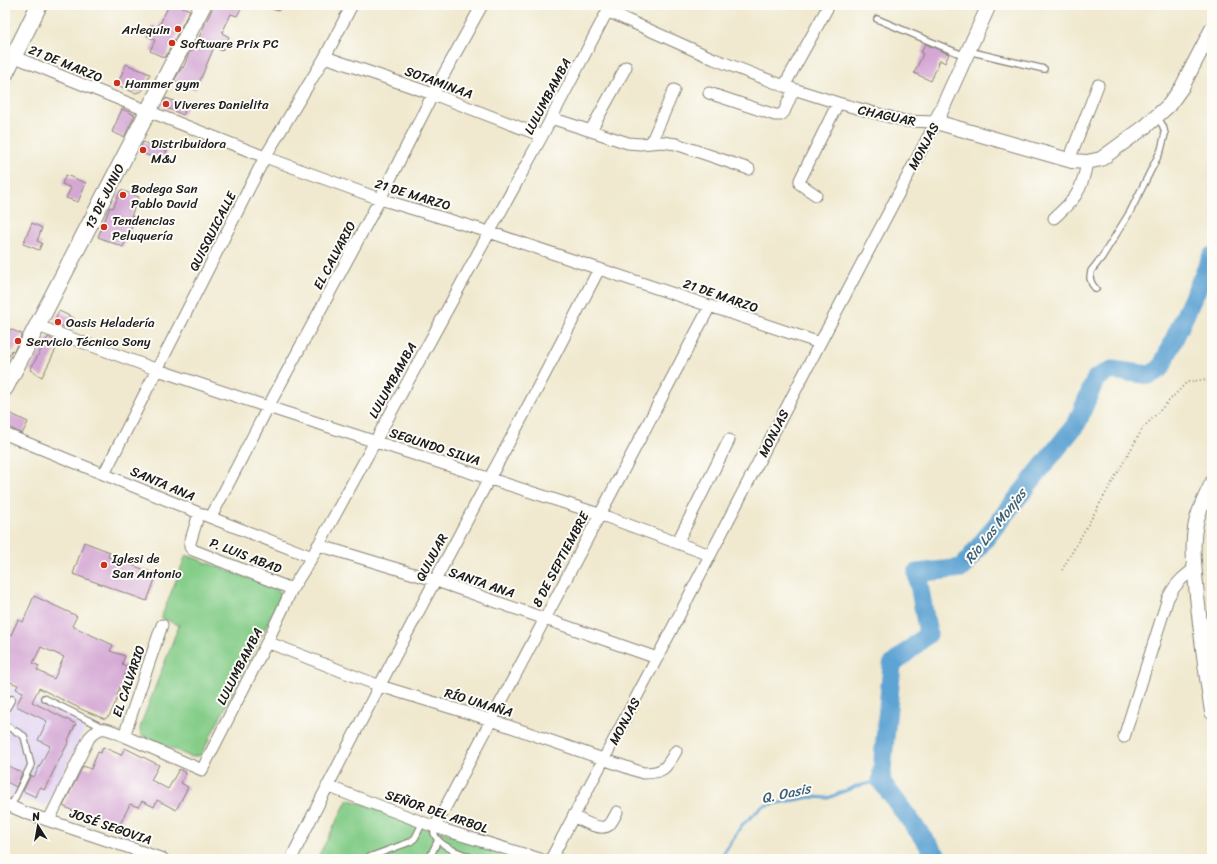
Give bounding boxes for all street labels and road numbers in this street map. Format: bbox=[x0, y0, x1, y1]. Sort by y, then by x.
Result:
street label: 21 DE MARZO bbox=[25, 38, 106, 89]
street label: LULUMBAMBA bbox=[518, 54, 577, 139]
street label: SOTAMINAA bbox=[402, 60, 476, 105]
street label: CHAGUAR bbox=[856, 98, 918, 133]
street label: MONJAS bbox=[901, 118, 946, 174]
street label: 13 DE JUNIO bbox=[78, 160, 131, 233]
street label: 21 DE MARZO bbox=[372, 172, 454, 217]
street label: QUISQUICALLE bbox=[182, 187, 243, 275]
street label: EL CALVARIO bbox=[307, 217, 362, 294]
street label: 21 DE MARZO bbox=[680, 272, 762, 319]
street label: LULUMBAMBA bbox=[362, 338, 423, 423]
street label: MONJAS bbox=[752, 405, 795, 461]
street label: SEGUNDO SILVA bbox=[386, 421, 483, 472]
street label: SANTA ANA bbox=[127, 459, 199, 507]
street label: 8 DE SEPTIEMBRE bbox=[526, 507, 596, 611]
street label: QUIJUAR bbox=[409, 529, 454, 585]
street label: P. LUIS ABAD bbox=[206, 531, 286, 580]
street label: SANTA ANA bbox=[446, 560, 518, 605]
street label: LULUMBAMBA bbox=[210, 623, 269, 709]
street label: EL CALVARIO bbox=[105, 642, 152, 720]
street label: RÍO UMAÑA bbox=[442, 681, 516, 724]
street label: MONJAS bbox=[602, 693, 647, 749]
street label: SEÑOR DEL ARBOL bbox=[382, 783, 491, 840]
street label: JOSÉ SEGOVIA bbox=[66, 801, 155, 851]

